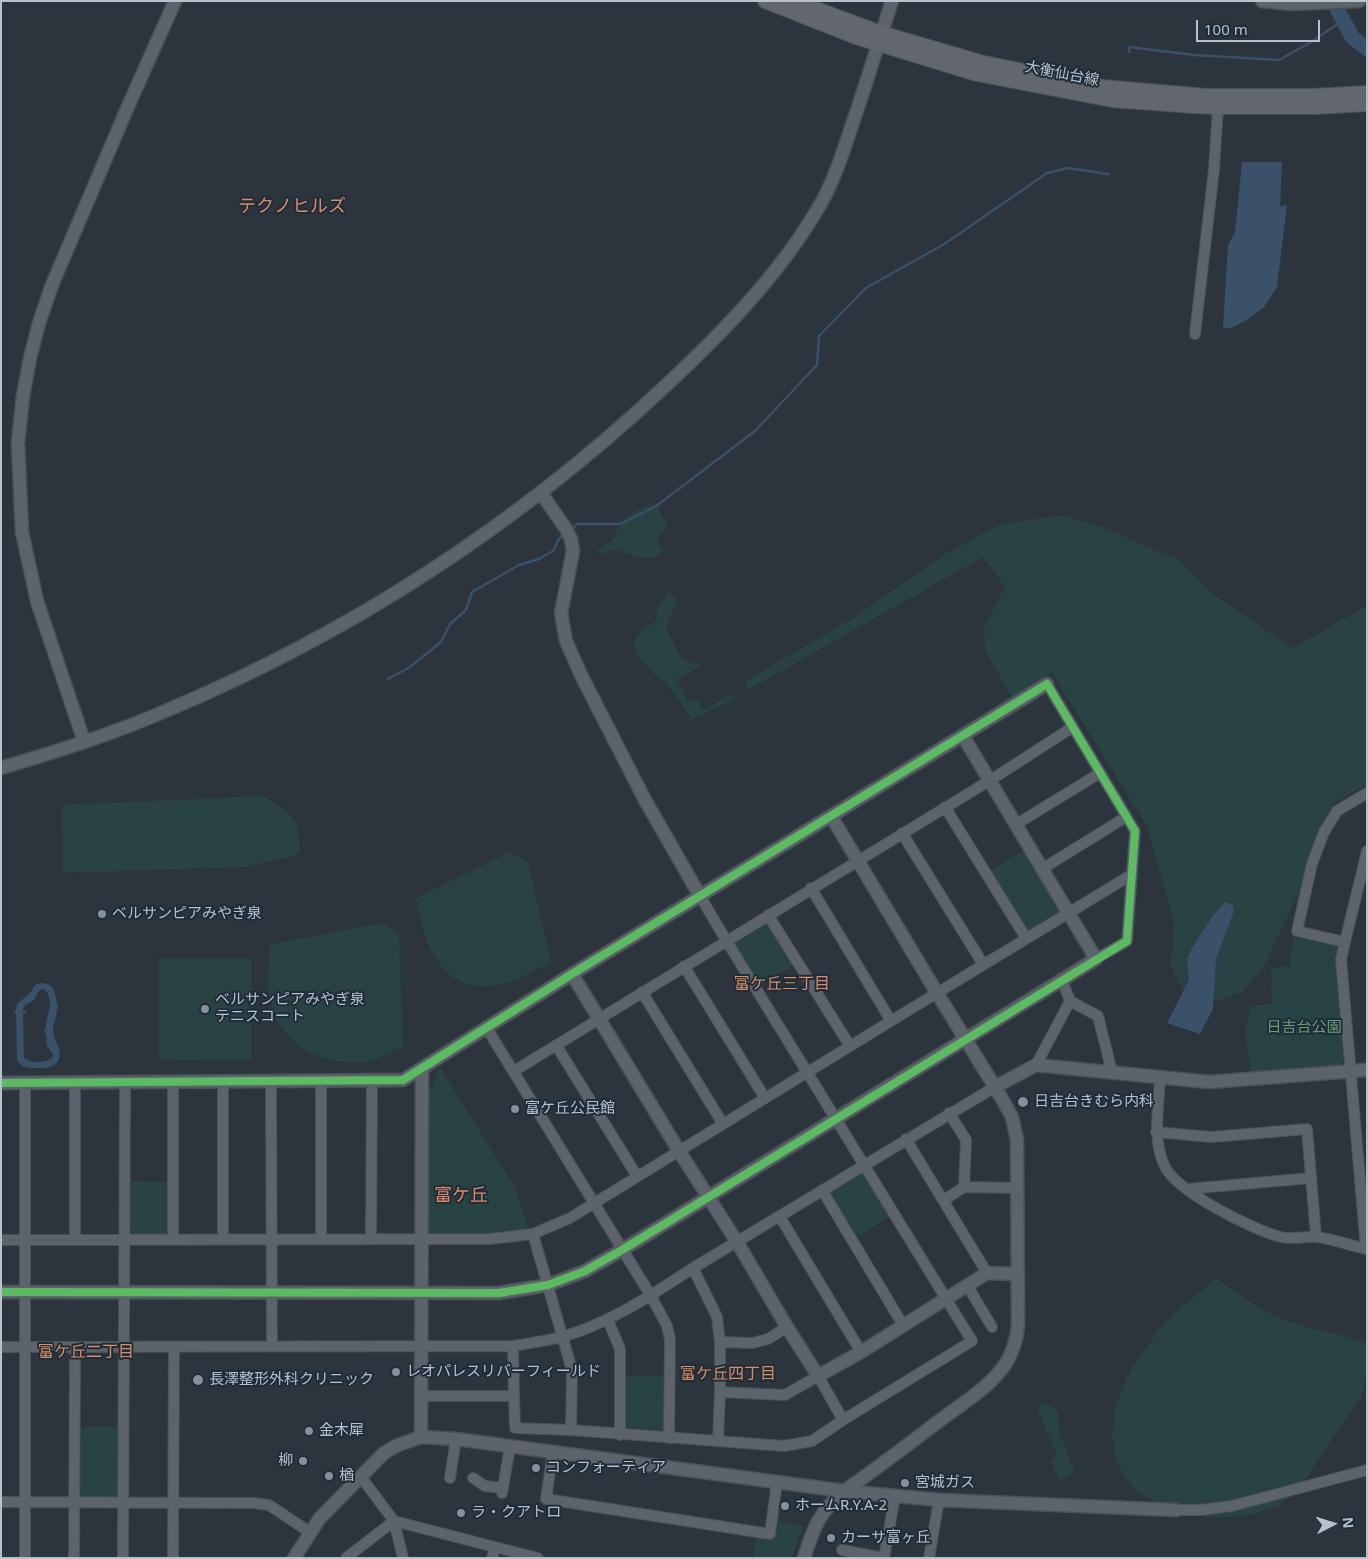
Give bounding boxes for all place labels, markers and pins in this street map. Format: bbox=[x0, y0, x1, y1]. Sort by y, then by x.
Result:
place label: ベルサンピアみやぎ泉 bbox=[112, 905, 262, 923]
marker: ベルサンピアみやぎ泉 bbox=[96, 908, 108, 920]
place label: ベルサンピアみやぎ泉 テニスコート bbox=[215, 991, 365, 1026]
marker: ベルサンピアみやぎ泉 テニスコート bbox=[199, 1003, 211, 1015]
place label: 日吉台きむら内科 bbox=[1034, 1093, 1154, 1111]
marker: 日吉台きむら内科 bbox=[1016, 1095, 1030, 1109]
place label: 富ケ丘公民館 bbox=[525, 1100, 615, 1118]
marker: 富ケ丘公民館 bbox=[509, 1103, 521, 1115]
place label: レオパレスリバーフィールド bbox=[406, 1363, 601, 1381]
marker: レオパレスリバーフィールド bbox=[390, 1366, 402, 1378]
place label: 長澤整形外科クリニック bbox=[209, 1371, 374, 1389]
marker: 長澤整形外科クリニック bbox=[191, 1373, 205, 1387]
place label: 金木犀 bbox=[319, 1422, 364, 1440]
marker: 金木犀 bbox=[303, 1425, 315, 1437]
place label: 柳 bbox=[278, 1452, 293, 1470]
marker: 柳 bbox=[297, 1455, 309, 1467]
place label: コンフォーティア bbox=[546, 1459, 666, 1477]
marker: コンフォーティア bbox=[530, 1462, 542, 1474]
place label: 楢 bbox=[339, 1467, 354, 1485]
marker: 楢 bbox=[323, 1470, 335, 1482]
place label: 宮城ガス bbox=[915, 1474, 975, 1492]
marker: 宮城ガス bbox=[899, 1477, 911, 1489]
place label: ホームR.Y.A-2 bbox=[795, 1497, 887, 1515]
marker: ホームR.Y.A-2 bbox=[779, 1500, 791, 1512]
place label: ラ・クアトロ bbox=[471, 1504, 561, 1522]
marker: ラ・クアトロ bbox=[455, 1507, 467, 1519]
place label: カーサ富ヶ丘 bbox=[841, 1529, 931, 1547]
marker: カーサ富ヶ丘 bbox=[825, 1532, 837, 1544]

